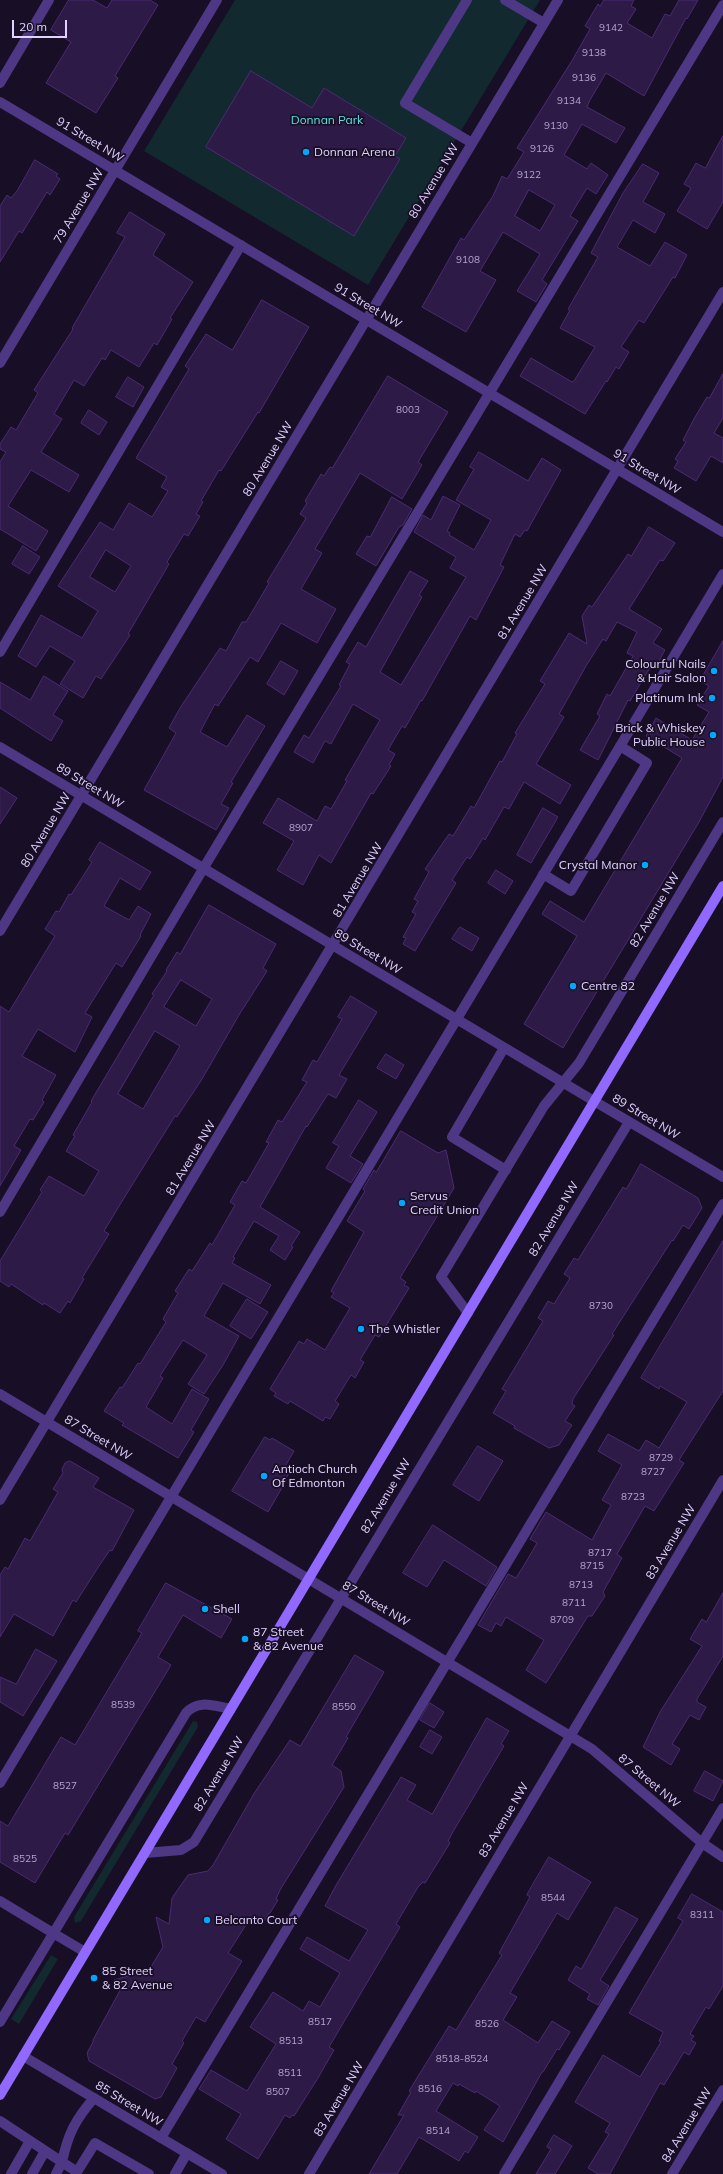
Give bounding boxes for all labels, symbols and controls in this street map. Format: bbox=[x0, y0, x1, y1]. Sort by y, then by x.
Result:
scale bar bbox=[14, 12, 69, 38]
text: 20 m bbox=[19, 19, 47, 34]
house number: 9142 bbox=[599, 22, 623, 34]
house number: 9138 bbox=[582, 47, 606, 59]
house number: 9136 bbox=[572, 72, 596, 84]
house number: 9134 bbox=[557, 95, 581, 107]
park label: Donnan Park bbox=[291, 113, 363, 127]
street label: 91 Street NW bbox=[54, 114, 126, 166]
house number: 9130 bbox=[544, 120, 568, 132]
street label: 80 Avenue NW bbox=[406, 141, 462, 221]
house number: 9126 bbox=[530, 143, 554, 155]
place label: Donnan Arena bbox=[314, 145, 395, 159]
marker: Donnan Arena bbox=[301, 147, 311, 157]
street label: 79 Avenue NW bbox=[51, 166, 107, 246]
house number: 9122 bbox=[517, 169, 541, 181]
house number: 9108 bbox=[456, 254, 480, 266]
street label: 91 Street NW bbox=[332, 280, 404, 332]
house number: 8003 bbox=[396, 404, 420, 416]
street label: 80 Avenue NW bbox=[240, 419, 296, 499]
street label: 91 Street NW bbox=[611, 446, 683, 498]
street label: 81 Avenue NW bbox=[495, 562, 551, 642]
place label: Colourful Nails & Hair Salon bbox=[625, 657, 706, 685]
marker: Colourful Nails & Hair Salon bbox=[709, 666, 719, 676]
place label: Platinum Ink bbox=[635, 691, 704, 705]
marker: Platinum Ink bbox=[707, 693, 717, 703]
place label: Brick & Whiskey Public House bbox=[615, 721, 705, 749]
marker: Brick & Whiskey Public House bbox=[708, 730, 718, 740]
street label: 89 Street NW bbox=[54, 760, 126, 812]
street label: 80 Avenue NW bbox=[18, 790, 74, 870]
house number: 8907 bbox=[289, 822, 313, 834]
street label: 81 Avenue NW bbox=[330, 840, 386, 920]
place label: Crystal Manor bbox=[559, 858, 637, 872]
marker: Crystal Manor bbox=[640, 860, 650, 870]
street label: 82 Avenue NW bbox=[627, 870, 683, 950]
street label: 89 Street NW bbox=[332, 926, 404, 978]
place label: Centre 82 bbox=[581, 979, 635, 993]
marker: Centre 82 bbox=[568, 981, 578, 991]
street label: 89 Street NW bbox=[610, 1091, 682, 1143]
street label: 81 Avenue NW bbox=[163, 1118, 219, 1198]
street label: 82 Avenue NW bbox=[526, 1179, 582, 1259]
place label: Servus Credit Union bbox=[410, 1189, 479, 1217]
marker: Servus Credit Union bbox=[397, 1198, 407, 1208]
house number: 8730 bbox=[589, 1300, 613, 1312]
place label: The Whistler bbox=[369, 1322, 440, 1336]
marker: The Whistler bbox=[356, 1324, 366, 1334]
street label: 87 Street NW bbox=[62, 1412, 134, 1464]
house number: 8729 bbox=[649, 1452, 673, 1464]
street label: 82 Avenue NW bbox=[358, 1456, 414, 1536]
place label: Antioch Church Of Edmonton bbox=[272, 1462, 357, 1490]
house number: 8727 bbox=[641, 1466, 665, 1478]
marker: Antioch Church Of Edmonton bbox=[259, 1471, 269, 1481]
house number: 8723 bbox=[621, 1491, 645, 1503]
street label: 83 Avenue NW bbox=[643, 1502, 699, 1582]
house number: 8717 bbox=[588, 1547, 612, 1559]
house number: 8715 bbox=[580, 1560, 604, 1572]
street label: 87 Street NW bbox=[340, 1578, 412, 1630]
house number: 8713 bbox=[569, 1579, 593, 1591]
house number: 8711 bbox=[562, 1597, 586, 1609]
place label: Shell bbox=[213, 1602, 240, 1616]
marker: Shell bbox=[200, 1604, 210, 1614]
house number: 8709 bbox=[550, 1614, 574, 1626]
place label: 87 Street & 82 Avenue bbox=[253, 1625, 324, 1653]
marker: 87 Street & 82 Avenue bbox=[240, 1634, 250, 1644]
house number: 8539 bbox=[111, 1699, 135, 1711]
house number: 8550 bbox=[332, 1701, 356, 1713]
street label: 82 Avenue NW bbox=[191, 1734, 247, 1814]
street label: 87 Street NW bbox=[615, 1751, 683, 1811]
house number: 8527 bbox=[53, 1780, 77, 1792]
street label: 83 Avenue NW bbox=[476, 1780, 532, 1860]
house number: 8525 bbox=[13, 1853, 37, 1865]
house number: 8544 bbox=[541, 1892, 565, 1904]
house number: 8311 bbox=[690, 1909, 714, 1921]
place label: Belcanto Court bbox=[215, 1913, 297, 1927]
marker: Belcanto Court bbox=[202, 1915, 212, 1925]
place label: 85 Street & 82 Avenue bbox=[102, 1964, 173, 1992]
marker: 85 Street & 82 Avenue bbox=[89, 1973, 99, 1983]
house number: 8517 bbox=[308, 2016, 332, 2028]
house number: 8526 bbox=[475, 2018, 499, 2030]
house number: 8513 bbox=[279, 2035, 303, 2047]
house number: 8518-8524 bbox=[436, 2053, 488, 2065]
street label: 83 Avenue NW bbox=[311, 2059, 367, 2139]
house number: 8511 bbox=[278, 2067, 302, 2079]
street label: 85 Street NW bbox=[93, 2078, 165, 2130]
house number: 8516 bbox=[418, 2083, 442, 2095]
street label: 84 Avenue NW bbox=[659, 2085, 715, 2165]
house number: 8507 bbox=[266, 2086, 290, 2098]
house number: 8514 bbox=[426, 2125, 450, 2137]

